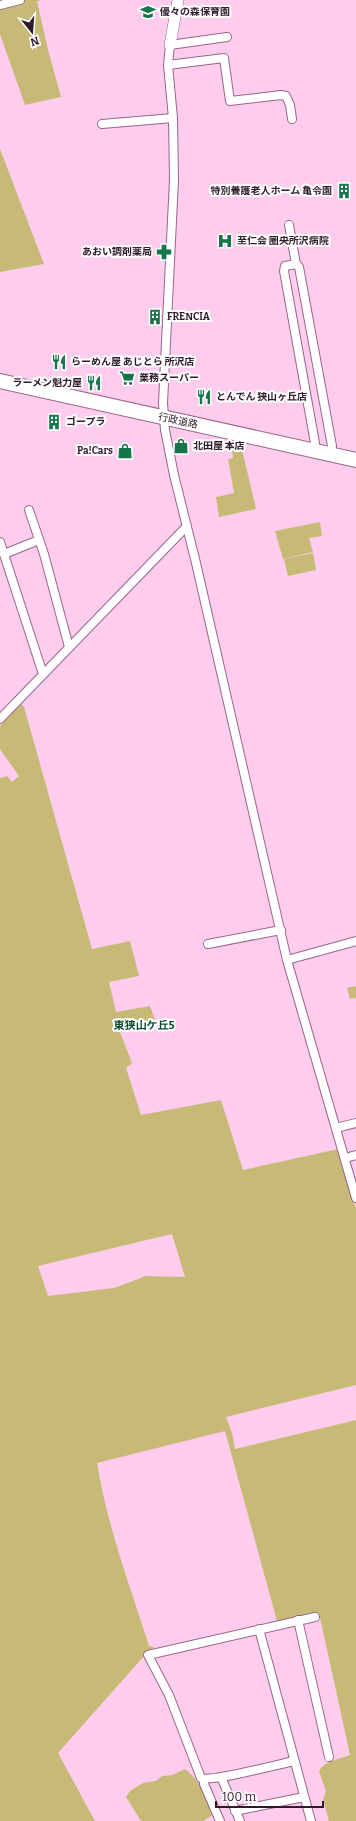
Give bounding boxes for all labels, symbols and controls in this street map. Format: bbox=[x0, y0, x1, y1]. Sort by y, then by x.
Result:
school or university icon: 優々の森保育園 bbox=[139, 3, 157, 21]
place label: 優々の森保育園 bbox=[159, 6, 230, 18]
north arrow bbox=[12, 12, 52, 52]
text: N bbox=[28, 34, 41, 49]
building icon: 特別養護老人ホーム 亀令園 bbox=[335, 182, 353, 200]
place label: 特別養護老人ホーム 亀令園 bbox=[211, 185, 332, 197]
hospital icon: 至仁会 圏央所沢病院 bbox=[216, 232, 234, 250]
place label: 至仁会 圏央所沢病院 bbox=[237, 235, 329, 247]
pharmacy icon: あおい調剤薬局 bbox=[155, 243, 173, 261]
place label: あおい調剤薬局 bbox=[82, 246, 152, 258]
building icon: FRENCIA bbox=[146, 308, 164, 326]
place label: FRENCIA bbox=[167, 311, 211, 323]
restaurant icon: らーめん屋 あじとら 所沢店 bbox=[50, 353, 68, 371]
place label: らーめん屋 あじとら 所沢店 bbox=[71, 356, 195, 368]
supermarket icon: 業務スーパー bbox=[118, 369, 136, 387]
place label: 業務スーパー bbox=[139, 372, 199, 384]
restaurant icon: ラーメン魁力屋 bbox=[85, 374, 103, 392]
place label: ラーメン魁力屋 bbox=[12, 377, 82, 389]
restaurant icon: とんでん 狭山ヶ丘店 bbox=[195, 388, 213, 406]
place label: とんでん 狭山ヶ丘店 bbox=[216, 391, 307, 403]
street label: 行政道路 bbox=[157, 411, 199, 431]
building icon: ゴープラ bbox=[45, 413, 63, 431]
place label: ゴープラ bbox=[66, 416, 105, 428]
shop icon: 北田屋 本店 bbox=[172, 437, 190, 455]
place label: 北田屋 本店 bbox=[193, 440, 245, 452]
shop icon: Pa!Cars bbox=[116, 442, 134, 460]
place label: Pa!Cars bbox=[77, 445, 113, 457]
district label: 東狭山ケ丘5 bbox=[113, 1019, 175, 1032]
scale bar bbox=[216, 1783, 323, 1809]
text: 100 m bbox=[222, 1790, 257, 1804]

